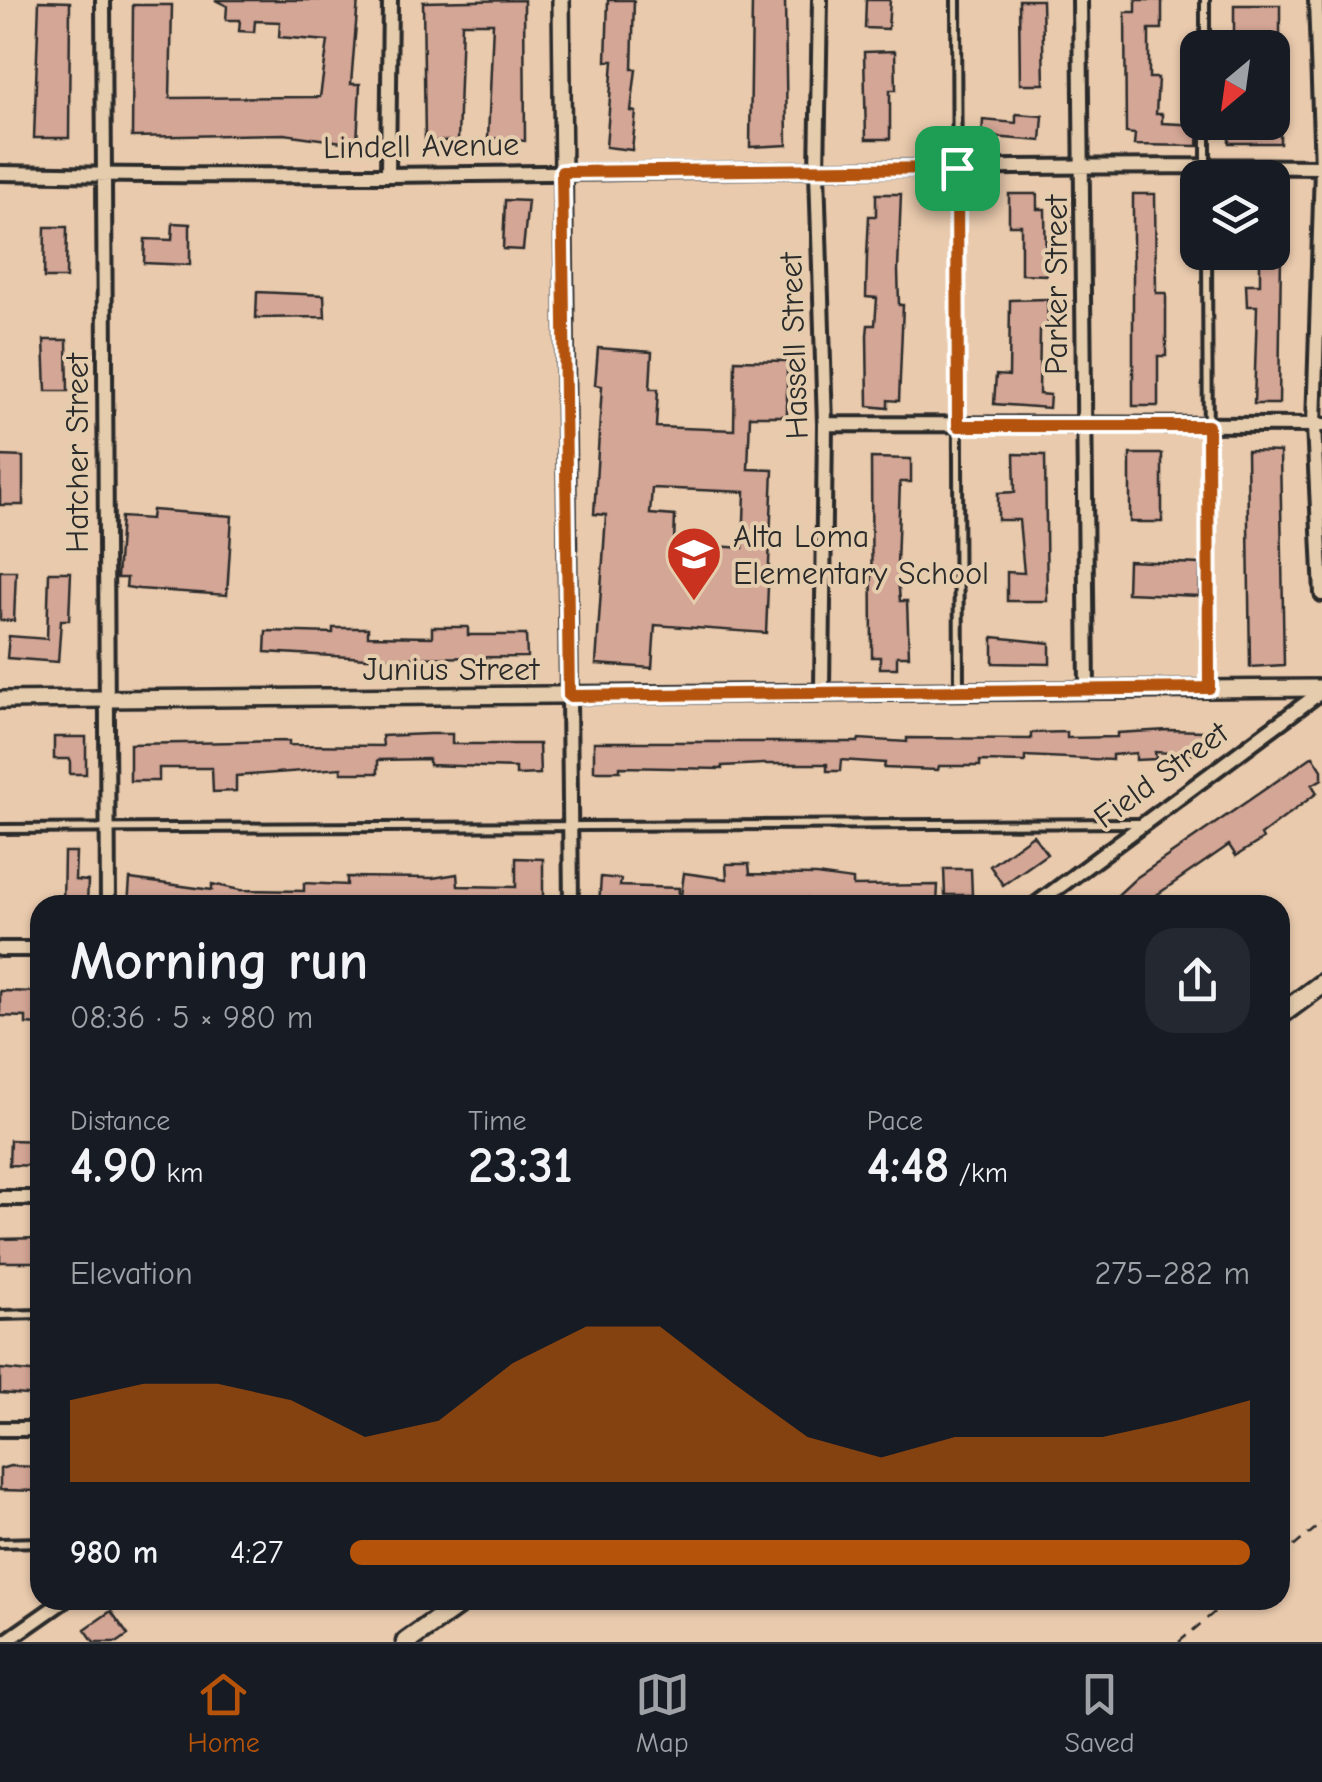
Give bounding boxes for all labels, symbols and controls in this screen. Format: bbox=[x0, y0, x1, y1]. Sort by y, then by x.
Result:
north arrow bbox=[1180, 30, 1290, 140]
map controls bbox=[1180, 30, 1290, 270]
street label: Lindell Avenue bbox=[323, 126, 519, 166]
pin bbox=[915, 126, 1000, 211]
icon: arrive bbox=[930, 141, 985, 196]
button: layers bbox=[1180, 160, 1290, 270]
street label: Parker Street bbox=[1038, 194, 1075, 375]
street label: Hassell Street bbox=[772, 251, 816, 440]
street label: Hatcher Street bbox=[59, 352, 96, 553]
place label: Alta Loma Elementary School bbox=[733, 518, 989, 592]
school or university icon: Alta Loma Elementary School bbox=[664, 524, 724, 603]
street label: Junius Street bbox=[363, 651, 540, 688]
street label: Field Street bbox=[1087, 714, 1236, 836]
button: share bbox=[1145, 928, 1250, 1033]
text: Morning run bbox=[70, 929, 368, 993]
text: 08:36 · 5 × 980 m bbox=[70, 999, 313, 1036]
text: Distance bbox=[70, 1105, 170, 1137]
text: Time bbox=[468, 1105, 526, 1137]
text: Pace bbox=[867, 1105, 923, 1137]
text: 4.90 bbox=[70, 1137, 157, 1195]
text: 23:31 bbox=[468, 1137, 573, 1195]
text: 4:48 bbox=[867, 1137, 950, 1195]
text: km bbox=[157, 1157, 203, 1189]
text: /km bbox=[950, 1157, 1008, 1189]
text: Elevation bbox=[70, 1255, 193, 1292]
text: 275–282 m bbox=[1095, 1255, 1250, 1292]
text: 980 m bbox=[70, 1534, 158, 1571]
text: 4:27 bbox=[230, 1534, 283, 1571]
tab: Home bbox=[187, 1667, 260, 1759]
tab: Map bbox=[635, 1667, 690, 1759]
tab: Saved bbox=[1065, 1667, 1135, 1759]

